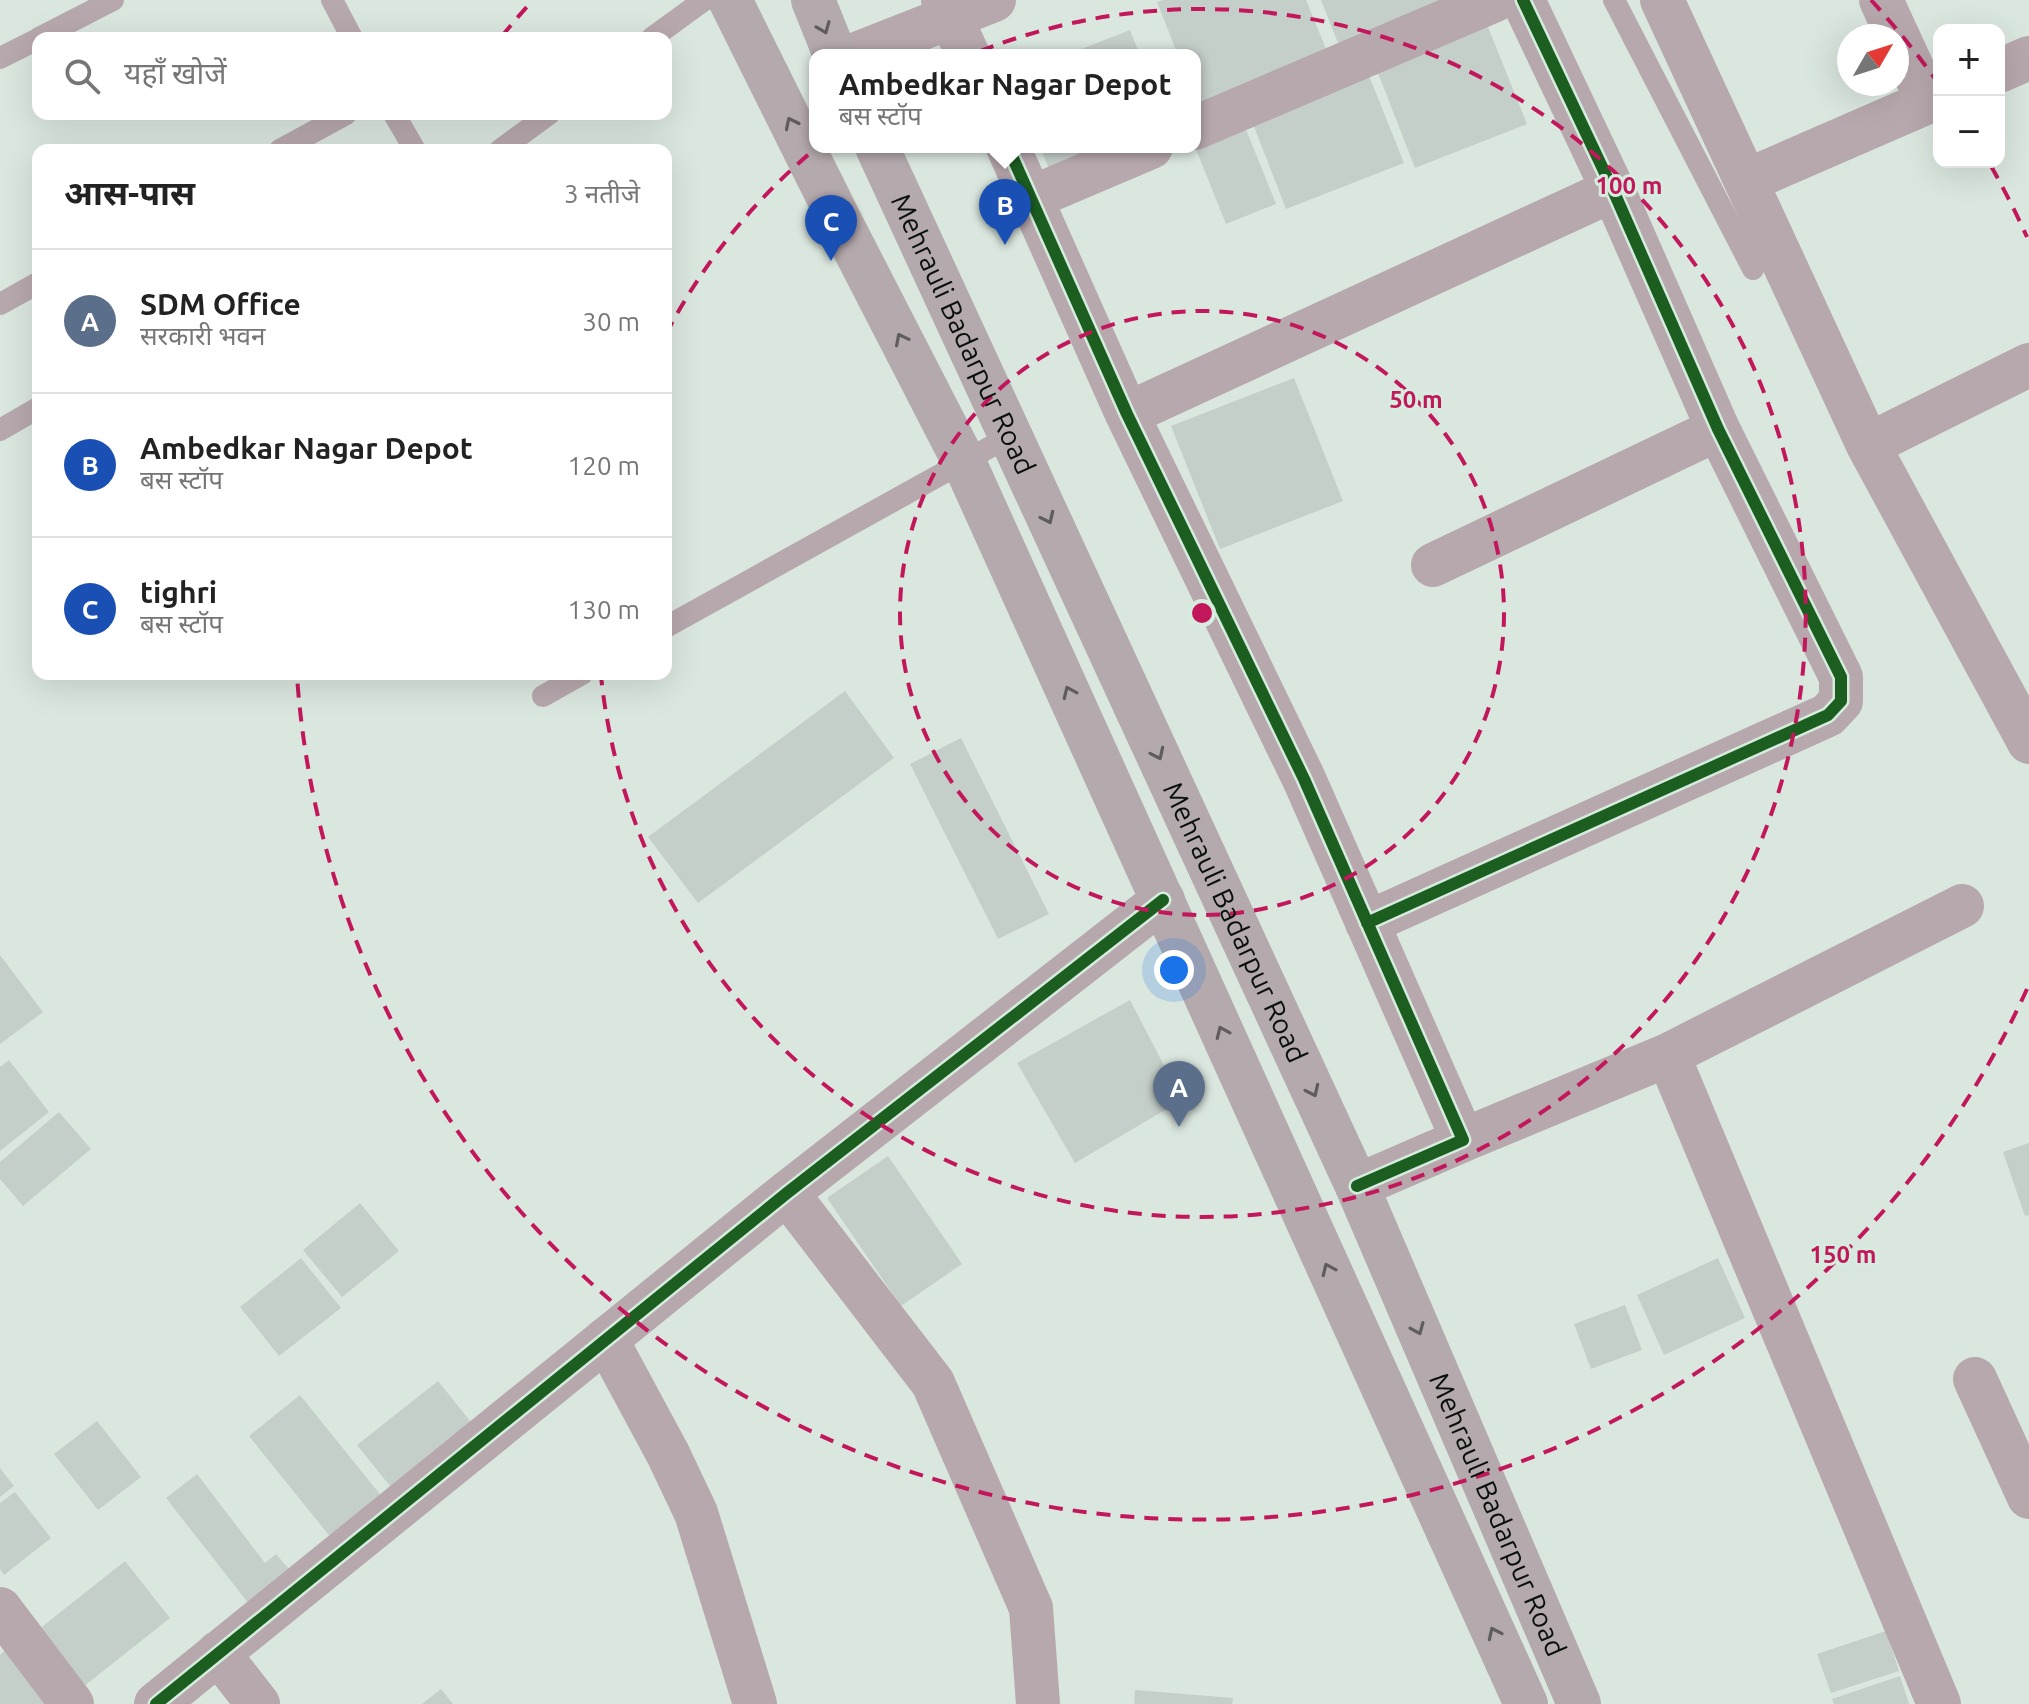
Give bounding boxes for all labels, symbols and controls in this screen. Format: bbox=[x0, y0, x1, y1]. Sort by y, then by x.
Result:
one-way arrow bbox=[814, 20, 831, 34]
north arrow bbox=[1837, 24, 1909, 96]
map controls bbox=[1933, 24, 2005, 168]
button: + bbox=[1933, 24, 2005, 96]
search box bbox=[32, 32, 672, 120]
popup bbox=[809, 49, 1201, 153]
icon: search bbox=[60, 54, 104, 98]
text: यहाँ खोजें bbox=[124, 56, 227, 90]
text: Ambedkar Nagar Depot bbox=[839, 67, 1171, 101]
button: − bbox=[1933, 96, 2005, 168]
text: बस स्टॉप bbox=[839, 101, 922, 130]
one-way arrow bbox=[785, 117, 801, 131]
text: 100 m bbox=[1596, 172, 1662, 199]
text: आस-पास bbox=[64, 173, 195, 211]
text: 3 नतीजे bbox=[564, 179, 640, 208]
pin: B bbox=[979, 179, 1031, 245]
street label: Mehrauli Badarpur Road bbox=[884, 189, 1044, 479]
pin: C bbox=[805, 195, 857, 261]
text: SDM Office bbox=[140, 287, 301, 321]
text: A bbox=[81, 307, 99, 336]
text: 30 m bbox=[582, 307, 640, 336]
text: सरकारी भवन bbox=[140, 321, 265, 350]
one-way arrow bbox=[895, 333, 910, 348]
text: 50 m bbox=[1389, 386, 1443, 413]
text: Ambedkar Nagar Depot bbox=[140, 431, 473, 465]
text: B bbox=[81, 451, 99, 480]
text: 120 m bbox=[568, 451, 640, 480]
text: बस स्टॉप bbox=[140, 465, 223, 494]
one-way arrow bbox=[1039, 509, 1055, 524]
text: tighri bbox=[140, 575, 217, 609]
text: C bbox=[82, 595, 98, 624]
text: 130 m bbox=[568, 595, 640, 624]
centre of rings bbox=[1188, 599, 1216, 627]
text: बस स्टॉप bbox=[140, 609, 223, 638]
one-way arrow bbox=[1063, 686, 1079, 701]
one-way arrow bbox=[1148, 745, 1164, 760]
street label: Mehrauli Badarpur Road bbox=[1158, 777, 1314, 1067]
your location bbox=[1154, 950, 1194, 990]
one-way arrow bbox=[1216, 1025, 1232, 1040]
pin: A bbox=[1153, 1061, 1205, 1127]
one-way arrow bbox=[1303, 1083, 1319, 1098]
text: 150 m bbox=[1810, 1241, 1876, 1268]
one-way arrow bbox=[1322, 1263, 1338, 1277]
one-way arrow bbox=[1409, 1321, 1425, 1335]
street label: Mehrauli Badarpur Road bbox=[1424, 1368, 1573, 1661]
one-way arrow bbox=[1487, 1627, 1503, 1641]

